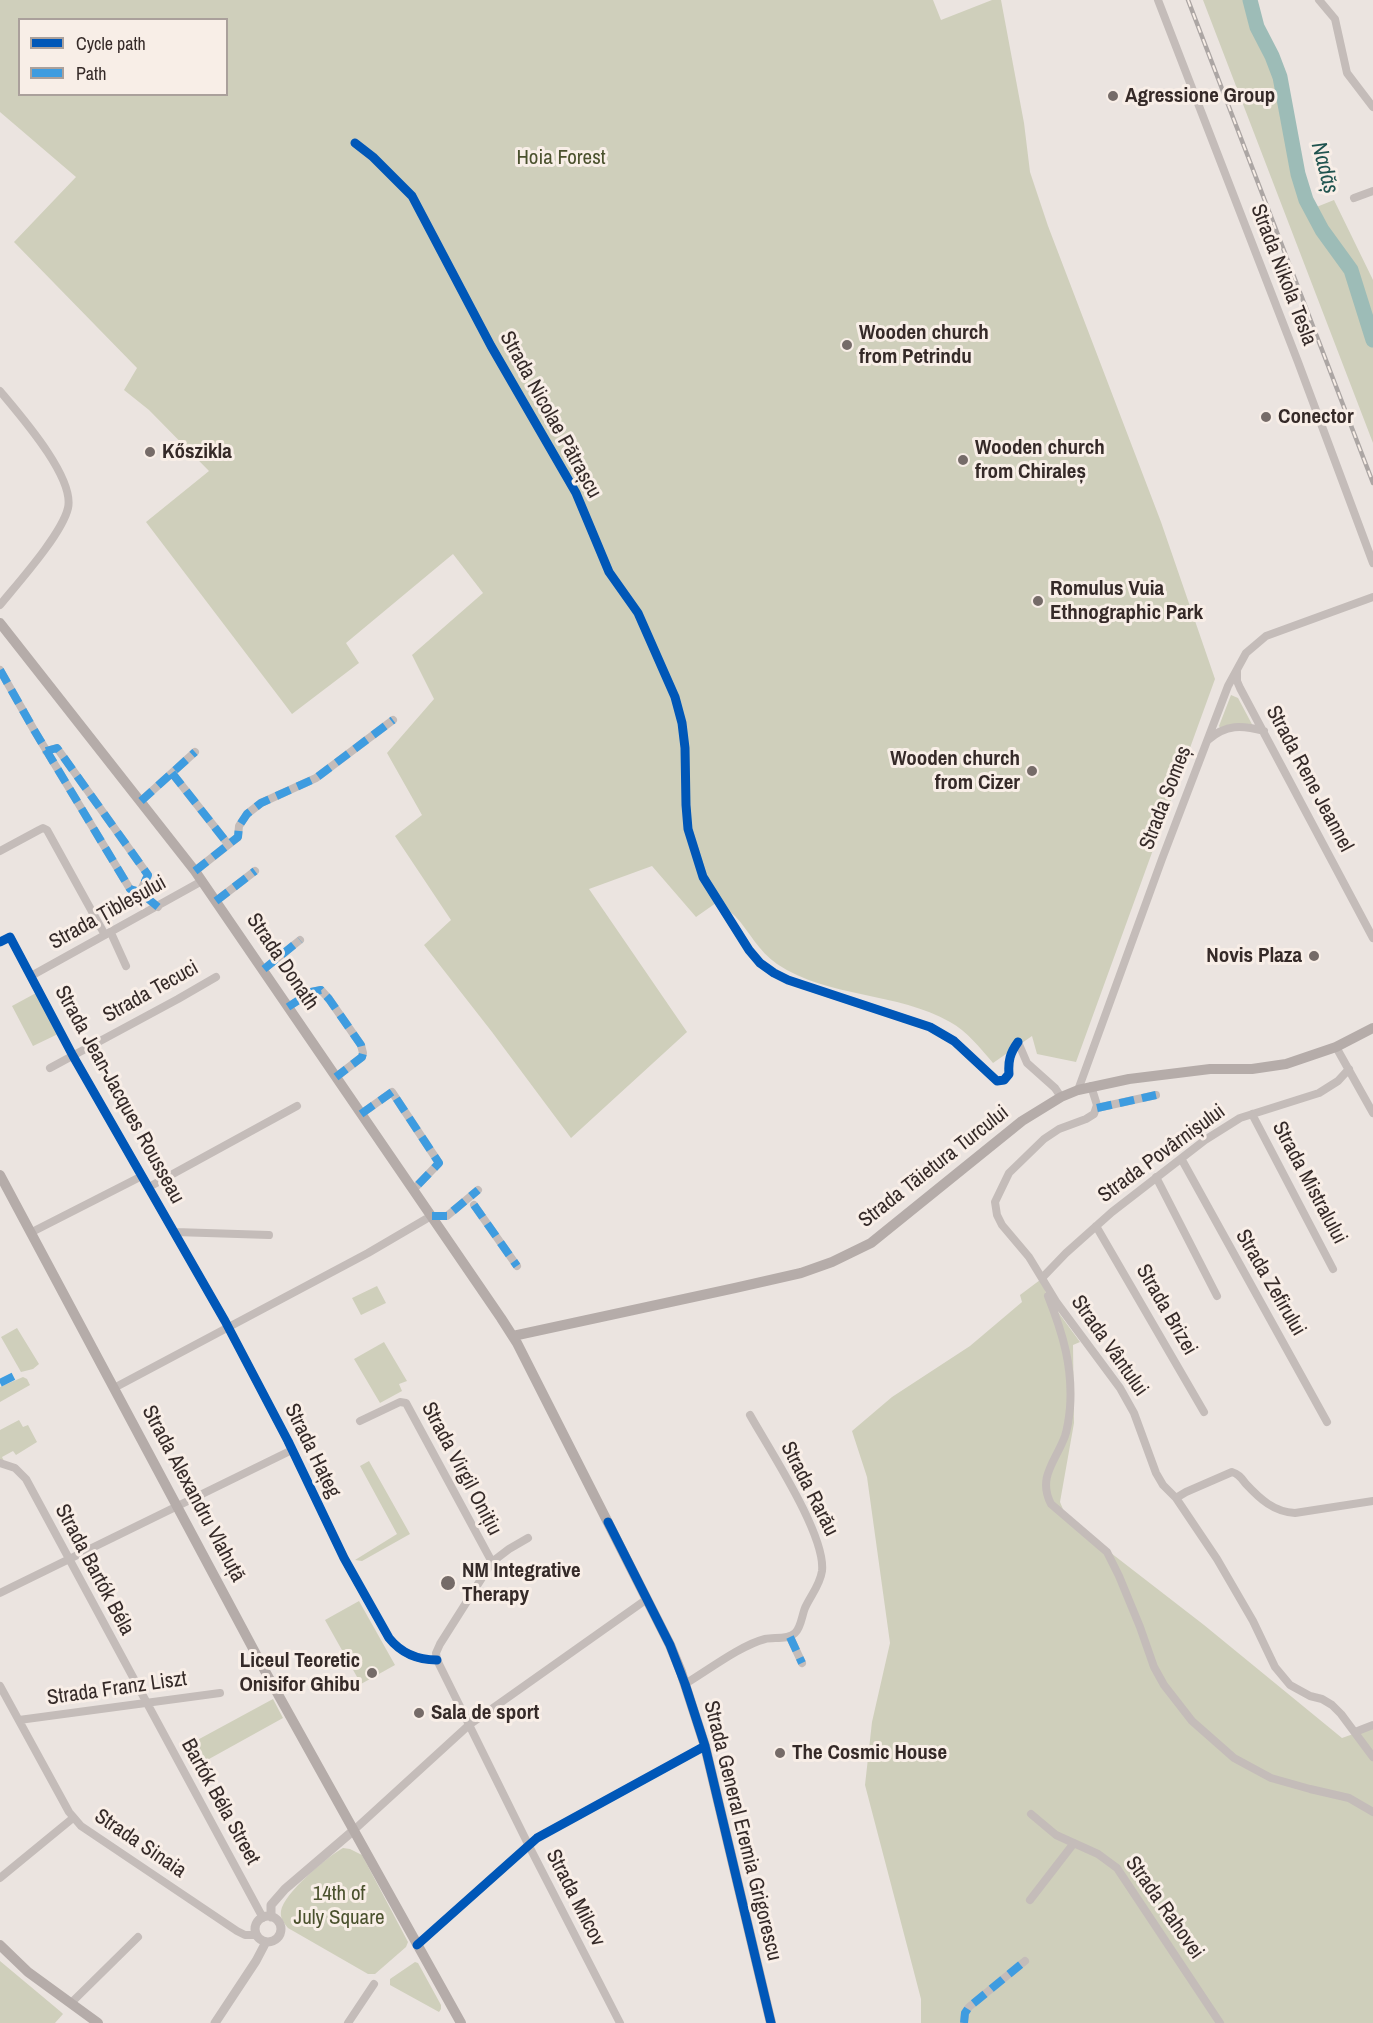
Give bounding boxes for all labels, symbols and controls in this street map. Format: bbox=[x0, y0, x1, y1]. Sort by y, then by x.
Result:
legend bbox=[18, 18, 228, 96]
text: Cycle path bbox=[76, 31, 146, 56]
text: Path bbox=[76, 61, 106, 86]
place label: Agressione Group bbox=[1125, 83, 1275, 109]
marker: Agressione Group bbox=[1106, 89, 1120, 103]
water label: Nadăș bbox=[1305, 139, 1343, 197]
park label: Hoia Forest bbox=[516, 145, 606, 171]
street label: Strada Nikola Tesla bbox=[1244, 201, 1322, 349]
place label: Wooden church from Petrindu bbox=[859, 320, 989, 370]
street label: Strada Nicolae Pătrașcu bbox=[494, 327, 606, 503]
marker: Wooden church from Petrindu bbox=[840, 338, 854, 352]
place label: Conector bbox=[1278, 404, 1354, 430]
marker: Conector bbox=[1259, 410, 1273, 424]
place label: Wooden church from Chiraleș bbox=[975, 435, 1105, 485]
place label: Kőszikla bbox=[162, 439, 232, 465]
marker: Kőszikla bbox=[143, 445, 157, 459]
marker: Wooden church from Chiraleș bbox=[956, 453, 970, 467]
place label: Romulus Vuia Ethnographic Park bbox=[1050, 576, 1203, 626]
marker: Romulus Vuia Ethnographic Park bbox=[1031, 594, 1045, 608]
street label: Strada Rene Jeannel bbox=[1260, 702, 1358, 856]
street label: Strada Someș bbox=[1135, 743, 1197, 853]
place label: Wooden church from Cizer bbox=[890, 746, 1020, 796]
marker: Wooden church from Cizer bbox=[1025, 764, 1039, 778]
street label: Strada Țibleșului bbox=[45, 871, 171, 955]
street label: Strada Donath bbox=[241, 909, 323, 1015]
place label: Novis Plaza bbox=[1206, 943, 1302, 969]
marker: Novis Plaza bbox=[1307, 949, 1321, 963]
street label: Strada Tecuci bbox=[99, 955, 203, 1029]
street label: Strada Jean-Jacques Rousseau bbox=[49, 982, 189, 1208]
street label: Strada Povârnișului bbox=[1093, 1099, 1231, 1209]
street label: Strada Tăietura Turcului bbox=[854, 1101, 1014, 1233]
street label: Strada Mistralului bbox=[1266, 1118, 1352, 1248]
street label: Strada Zefirului bbox=[1229, 1225, 1311, 1341]
street label: Strada Brizei bbox=[1130, 1260, 1202, 1360]
street label: Strada Vântului bbox=[1065, 1291, 1153, 1401]
street label: Strada Virgil Onițiu bbox=[415, 1398, 507, 1540]
street label: Strada Hațeg bbox=[278, 1400, 346, 1502]
street label: Strada Alexandru Vlahuță bbox=[136, 1401, 250, 1587]
street label: Strada Rarău bbox=[775, 1438, 843, 1540]
street label: Strada Bartók Béla bbox=[49, 1500, 139, 1640]
place label: NM Integrative Therapy bbox=[462, 1558, 581, 1608]
marker: NM Integrative Therapy bbox=[439, 1574, 457, 1592]
place label: Liceul Teoretic Onisifor Ghibu bbox=[239, 1648, 360, 1698]
marker: Liceul Teoretic Onisifor Ghibu bbox=[365, 1666, 379, 1680]
street label: Strada Franz Liszt bbox=[46, 1667, 188, 1711]
street label: Strada General Eremia Grigorescu bbox=[697, 1698, 787, 1964]
place label: Sala de sport bbox=[431, 1700, 539, 1726]
marker: Sala de sport bbox=[412, 1706, 426, 1720]
street label: Bartók Béla Street bbox=[175, 1735, 265, 1869]
place label: The Cosmic House bbox=[792, 1740, 947, 1766]
marker: The Cosmic House bbox=[773, 1746, 787, 1760]
street label: Strada Sinaia bbox=[89, 1804, 191, 1884]
street label: Strada Milcov bbox=[540, 1845, 610, 1951]
street label: Strada Rahovei bbox=[1119, 1852, 1209, 1964]
park label: 14th of July Square bbox=[294, 1881, 384, 1931]

